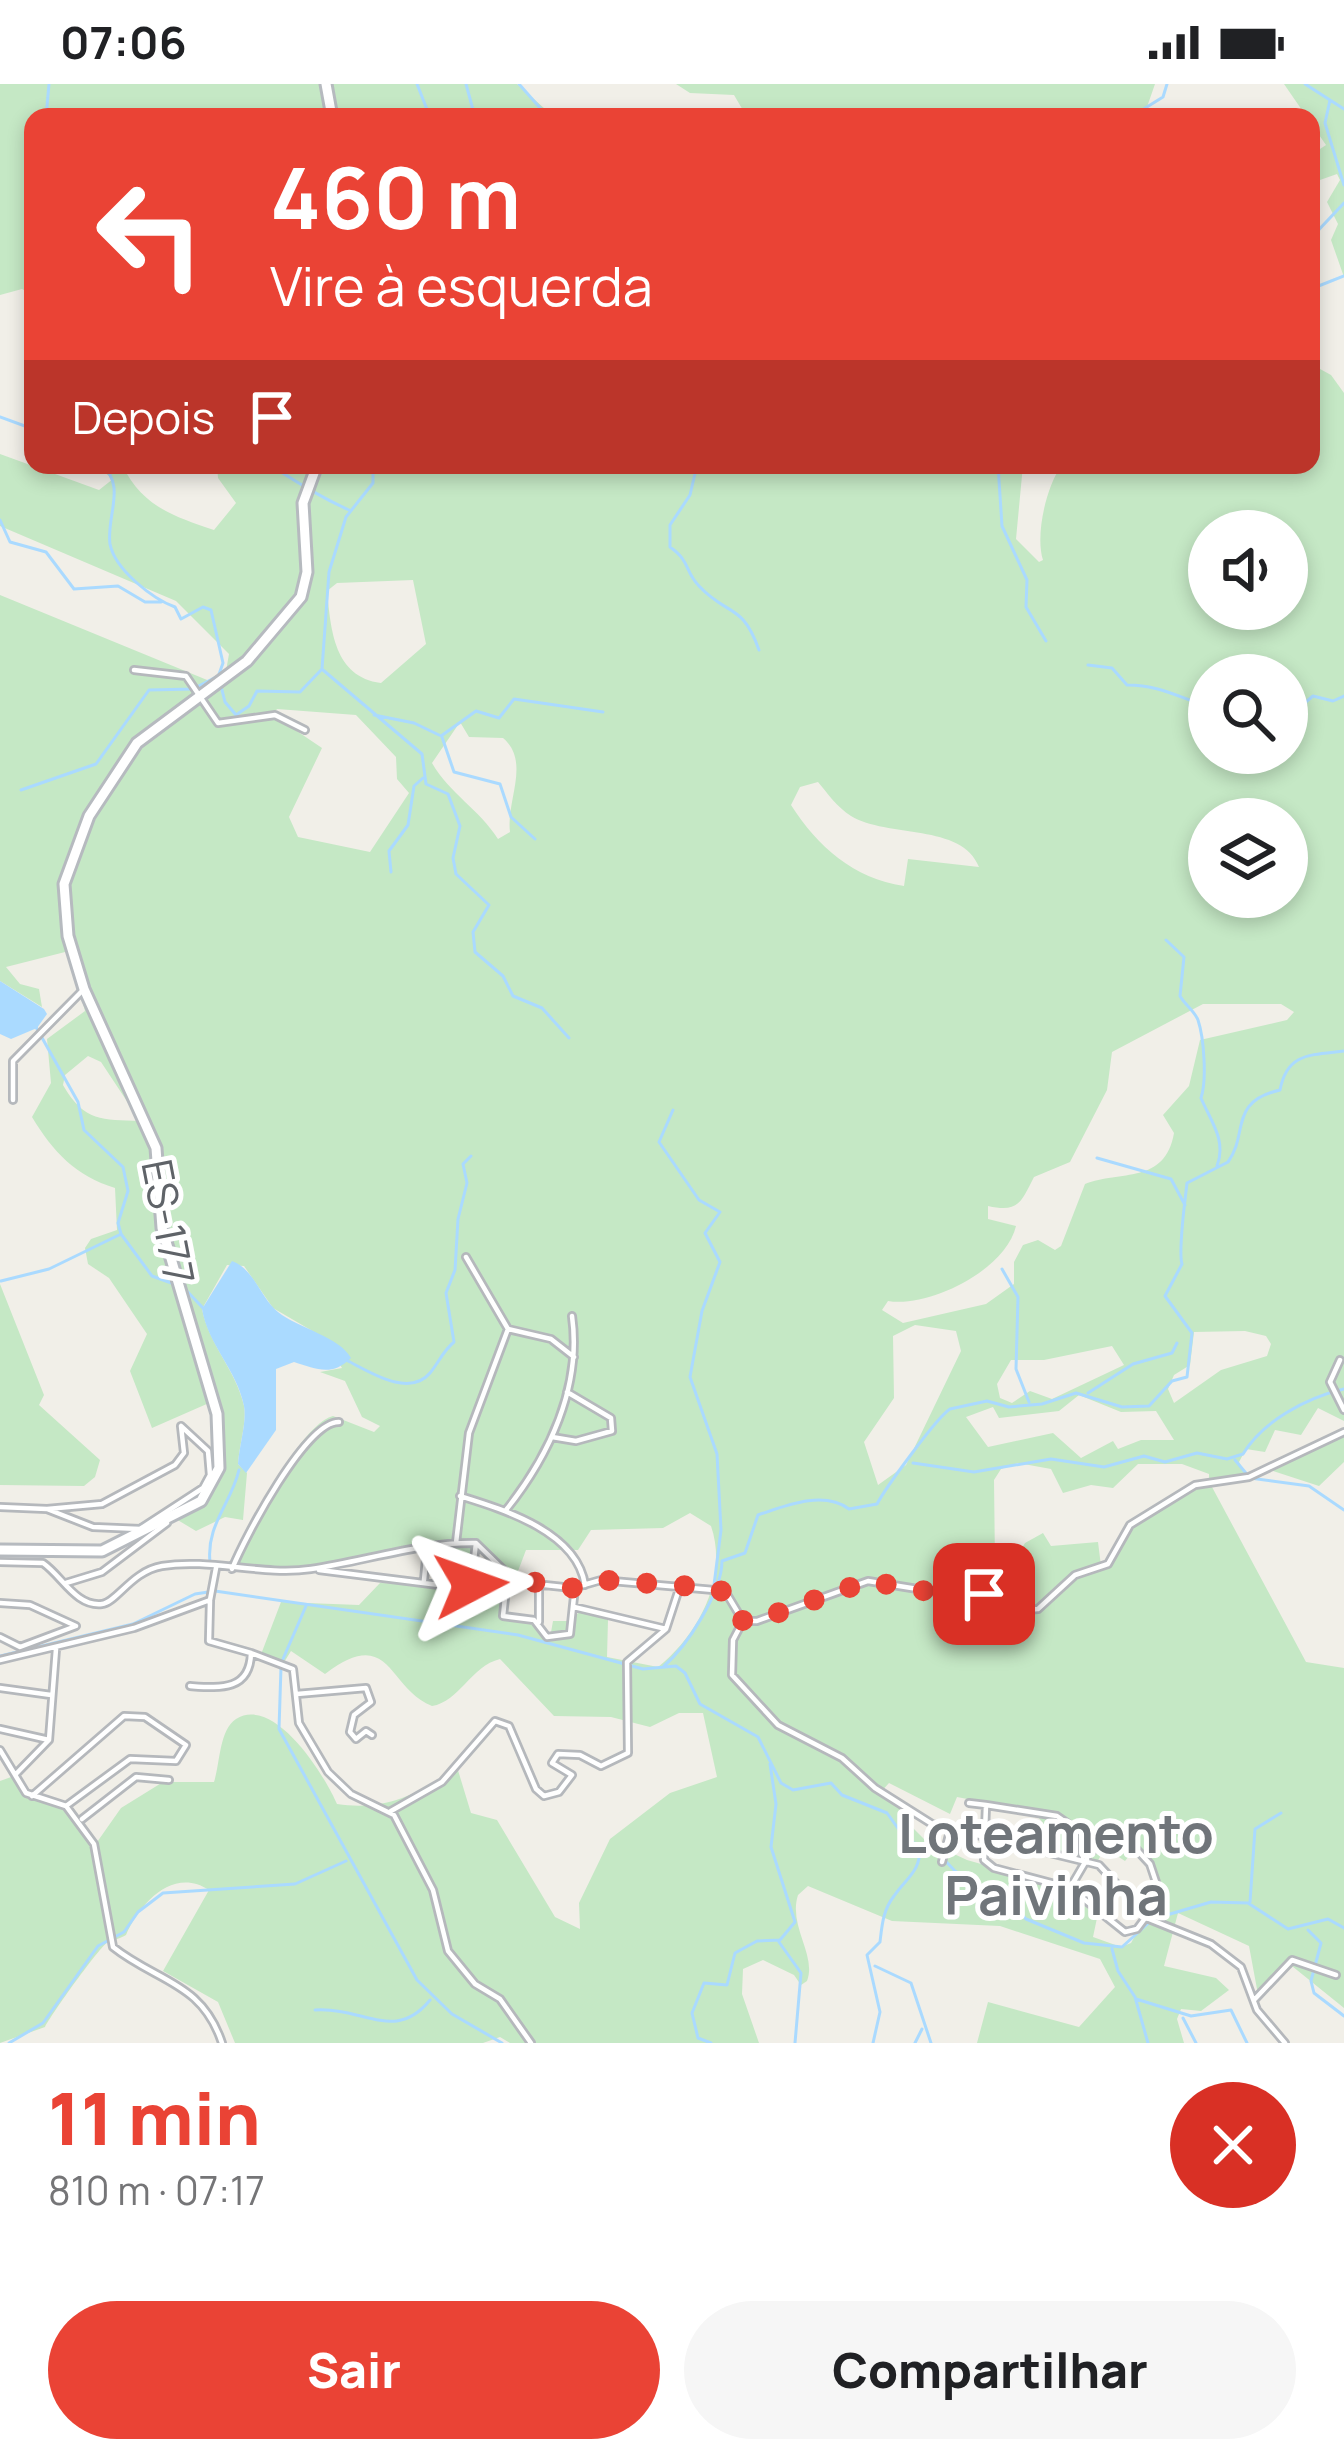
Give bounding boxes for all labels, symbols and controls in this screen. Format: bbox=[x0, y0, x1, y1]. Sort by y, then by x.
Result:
text: 07:06 bbox=[60, 11, 187, 73]
text: 460 m bbox=[270, 139, 521, 254]
icon: left bbox=[72, 156, 228, 312]
text: Vire à esquerda bbox=[270, 248, 653, 322]
icon: arrive bbox=[239, 384, 305, 450]
text: Depois bbox=[72, 386, 215, 448]
map controls bbox=[1188, 510, 1308, 918]
button: sound bbox=[1188, 510, 1308, 630]
button: search bbox=[1188, 654, 1308, 774]
button: layers bbox=[1188, 798, 1308, 918]
street label: ES-177 bbox=[128, 1154, 209, 1289]
position arrow bbox=[408, 1522, 534, 1648]
pin bbox=[933, 1543, 1035, 1645]
icon: arrive bbox=[951, 1561, 1017, 1627]
district label: Loteamento Paivinha bbox=[898, 1795, 1214, 1931]
text: 11 min bbox=[48, 2068, 261, 2167]
button: close bbox=[1170, 2082, 1296, 2208]
text: 810 m · 07:17 bbox=[48, 2163, 265, 2217]
button: Sair bbox=[48, 2301, 660, 2439]
button: Compartilhar bbox=[684, 2301, 1296, 2439]

